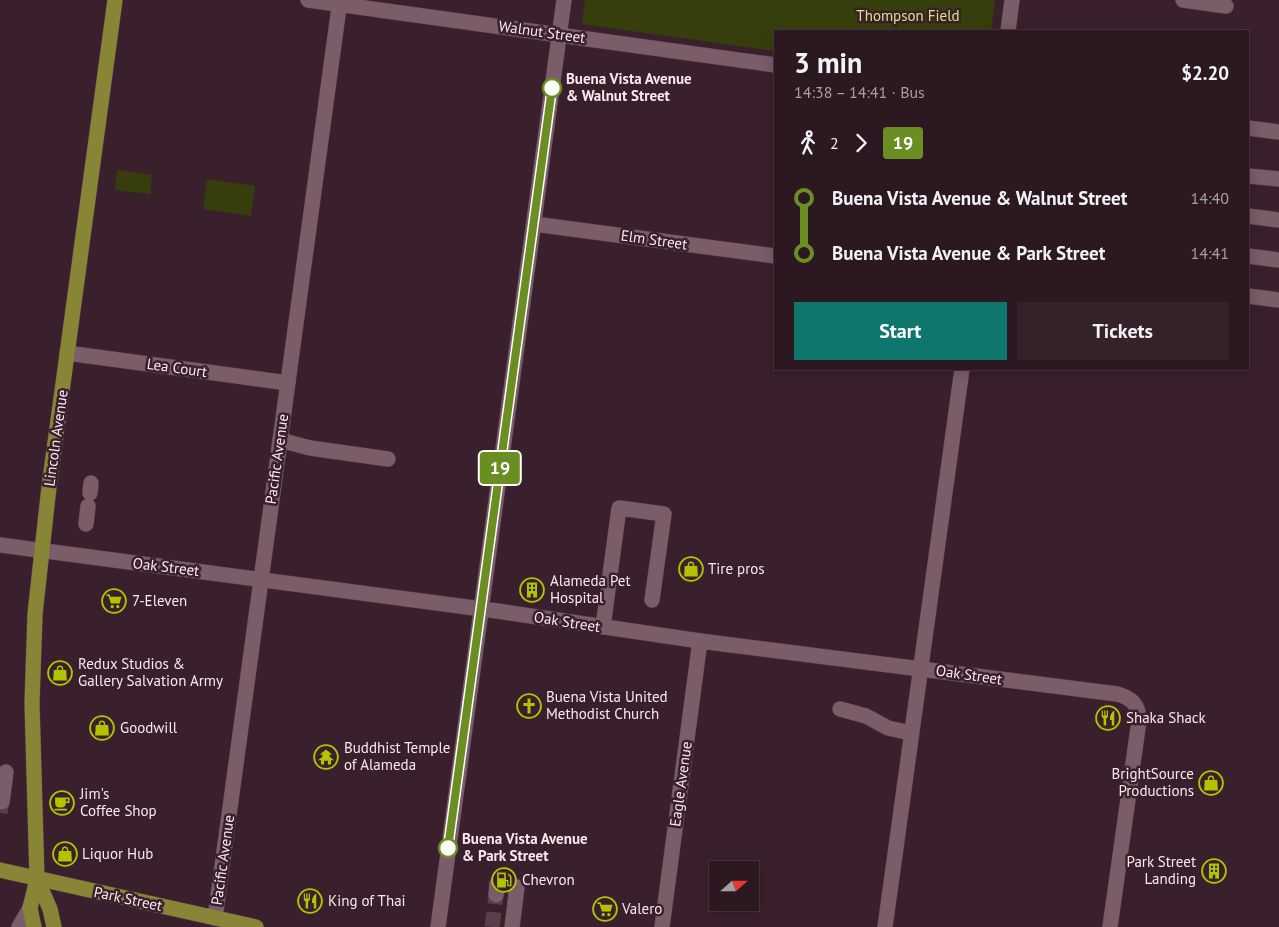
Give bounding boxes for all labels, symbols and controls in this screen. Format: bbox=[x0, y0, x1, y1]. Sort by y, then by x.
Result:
park label: Thompson Field bbox=[856, 6, 960, 25]
street label: Walnut Street bbox=[498, 16, 587, 47]
text: 3 min bbox=[794, 44, 862, 81]
text: $2.20 bbox=[1181, 61, 1229, 85]
place label: Buena Vista Avenue & Walnut Street bbox=[566, 69, 692, 105]
marker: Buena Vista Avenue & Walnut Street bbox=[542, 78, 562, 98]
text: 14:38 – 14:41 · Bus bbox=[794, 82, 925, 102]
icon: walk bbox=[794, 129, 822, 157]
icon: forward bbox=[847, 129, 875, 157]
text: 19 bbox=[893, 131, 913, 154]
text: 2 bbox=[830, 133, 839, 153]
text: Buena Vista Avenue & Walnut Street bbox=[832, 186, 1127, 210]
text: 14:40 bbox=[1191, 188, 1229, 208]
street label: Elm Street bbox=[620, 225, 689, 254]
text: Buena Vista Avenue & Park Street bbox=[832, 241, 1105, 265]
text: 14:41 bbox=[1191, 243, 1229, 263]
button: Start bbox=[794, 302, 1007, 360]
button: Tickets bbox=[1017, 302, 1229, 360]
street label: Lea Court bbox=[146, 354, 208, 381]
street label: Lincoln Avenue bbox=[39, 388, 72, 487]
street label: Pacific Avenue bbox=[261, 413, 292, 505]
line badge: 19 bbox=[478, 452, 522, 484]
text: 19 bbox=[490, 456, 510, 479]
street label: Oak Street bbox=[132, 553, 200, 580]
shop icon: Tire pros bbox=[678, 556, 704, 582]
place label: Tire pros bbox=[708, 559, 765, 578]
place label: Alameda Pet Hospital bbox=[550, 571, 630, 607]
building icon: Alameda Pet Hospital bbox=[519, 577, 545, 603]
supermarket icon: 7-Eleven bbox=[101, 588, 127, 614]
place label: 7-Eleven bbox=[132, 591, 187, 610]
street label: Oak Street bbox=[533, 607, 602, 636]
place label: Redux Studios & Gallery Salvation Army bbox=[78, 654, 223, 690]
shop icon: Redux Studios & Gallery Salvation Army bbox=[47, 660, 73, 686]
street label: Oak Street bbox=[935, 660, 1003, 689]
place label: Buena Vista United Methodist Church bbox=[546, 687, 668, 723]
church icon: Buena Vista United Methodist Church bbox=[516, 693, 542, 719]
restaurant icon: Shaka Shack bbox=[1095, 705, 1121, 731]
place label: Shaka Shack bbox=[1126, 708, 1207, 727]
shop icon: Goodwill bbox=[89, 715, 115, 741]
place label: Goodwill bbox=[120, 718, 178, 737]
place label: Buddhist Temple of Alameda bbox=[344, 738, 450, 774]
street label: Eagle Avenue bbox=[665, 740, 696, 828]
temple icon: Buddhist Temple of Alameda bbox=[313, 744, 339, 770]
place label: BrightSource Productions bbox=[1112, 764, 1194, 800]
shop icon: BrightSource Productions bbox=[1198, 770, 1224, 796]
place label: Jim's Coffee Shop bbox=[79, 784, 157, 820]
cafe icon: Jim's Coffee Shop bbox=[49, 790, 75, 816]
street label: Pacific Avenue bbox=[207, 814, 238, 906]
place label: Buena Vista Avenue & Park Street bbox=[462, 829, 588, 865]
marker: Buena Vista Avenue & Park Street bbox=[438, 838, 458, 858]
shop icon: Liquor Hub bbox=[52, 841, 78, 867]
place label: Liquor Hub bbox=[82, 844, 153, 863]
place label: Park Street Landing bbox=[1127, 852, 1196, 888]
building icon: Park Street Landing bbox=[1201, 858, 1227, 884]
north arrow bbox=[709, 861, 759, 911]
map controls bbox=[709, 861, 759, 911]
fuel station icon: Chevron bbox=[491, 867, 517, 893]
place label: Chevron bbox=[522, 870, 575, 889]
street label: Park Street bbox=[92, 882, 164, 915]
restaurant icon: King of Thai bbox=[297, 888, 323, 914]
place label: King of Thai bbox=[328, 891, 406, 910]
supermarket icon: Valero bbox=[592, 896, 618, 922]
place label: Valero bbox=[621, 899, 662, 918]

